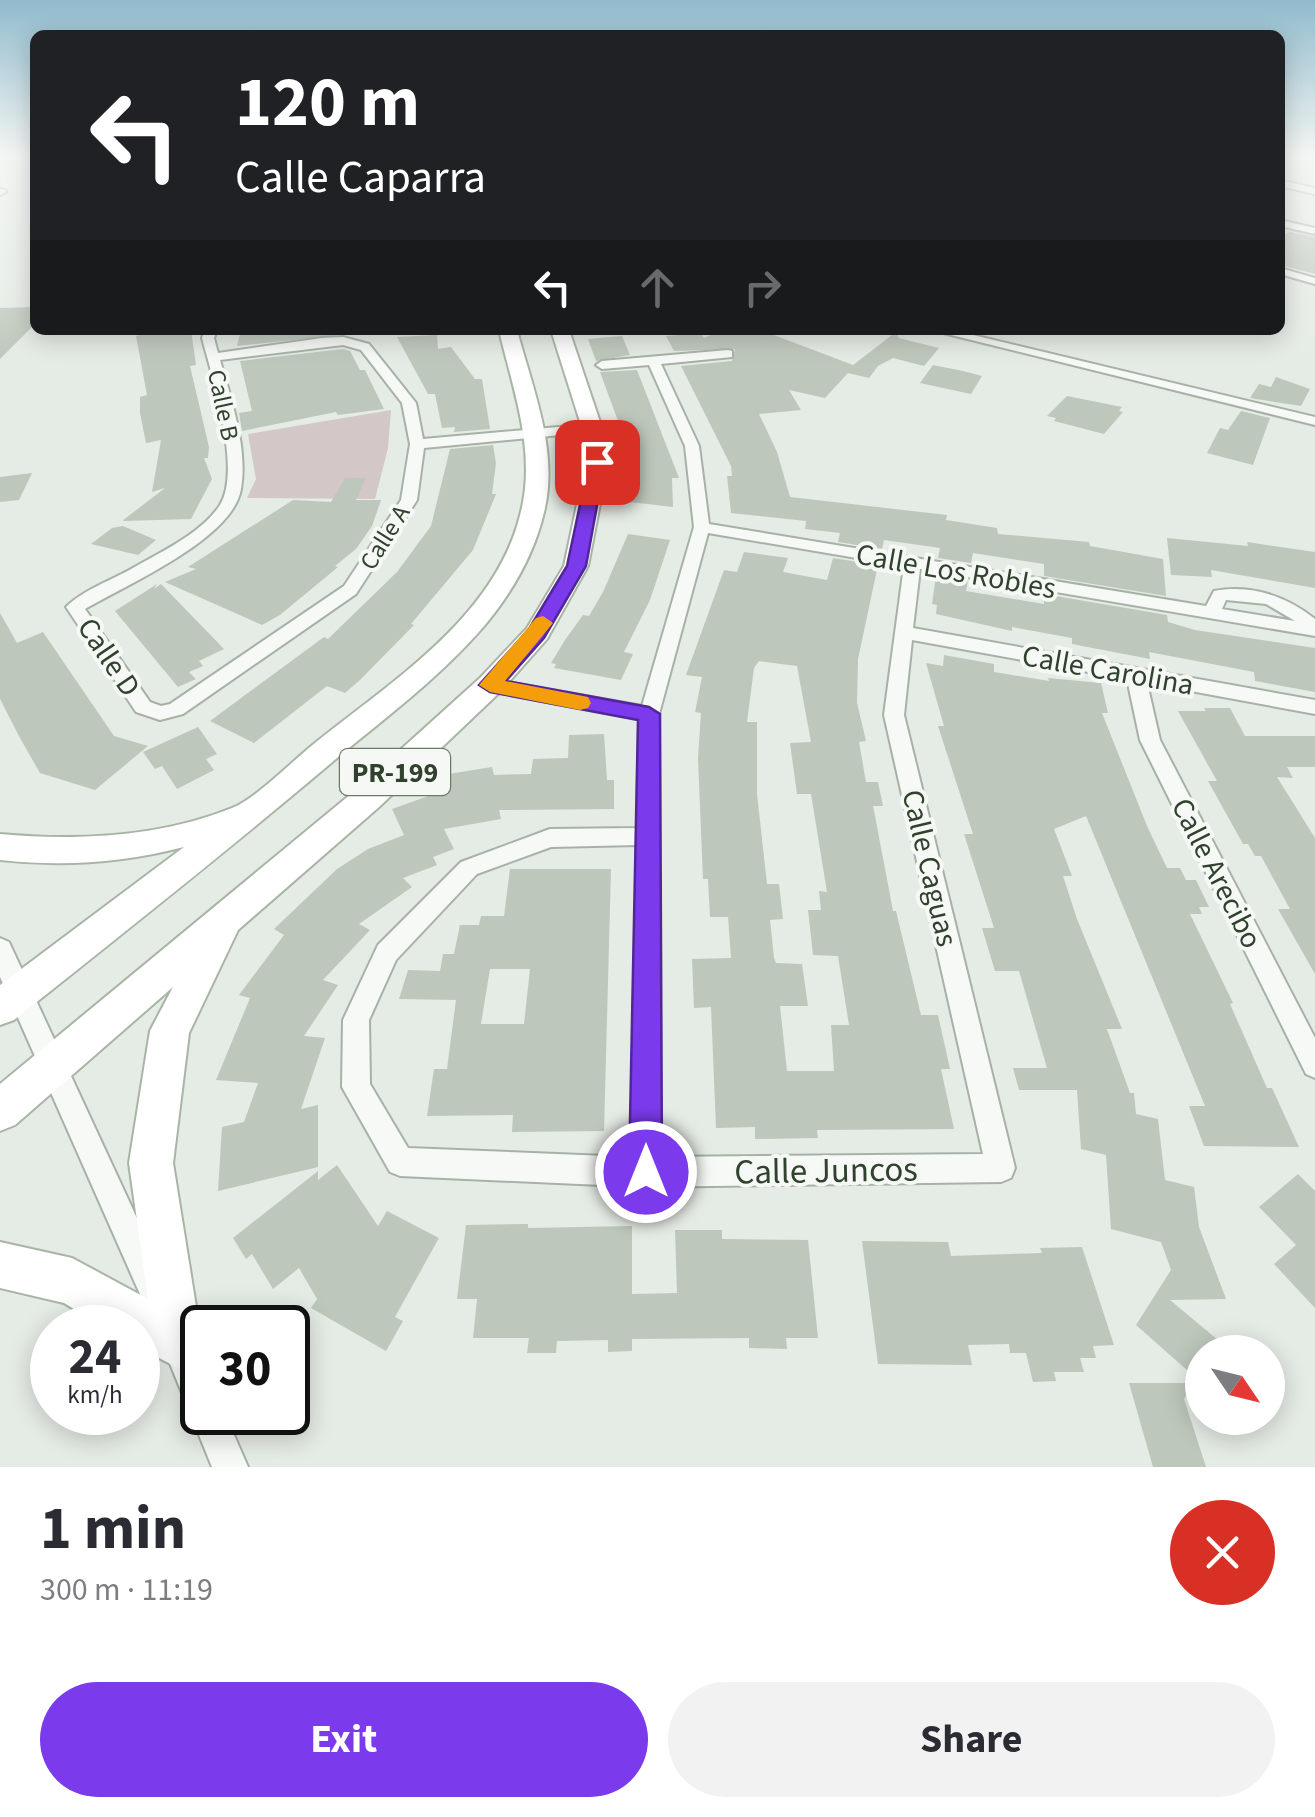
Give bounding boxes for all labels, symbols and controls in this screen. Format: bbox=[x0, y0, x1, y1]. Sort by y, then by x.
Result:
text: 120 m bbox=[235, 53, 420, 153]
icon: left bbox=[70, 70, 200, 200]
text: Calle Caparra bbox=[235, 146, 486, 210]
icon: left bbox=[525, 260, 580, 315]
icon: ahead bbox=[630, 260, 685, 315]
icon: right bbox=[735, 260, 790, 315]
street label: Calle B bbox=[198, 366, 248, 444]
pin bbox=[555, 420, 640, 505]
icon: arrive bbox=[570, 435, 625, 490]
street label: Calle A bbox=[351, 498, 419, 577]
street label: Calle Los Robles bbox=[853, 533, 1059, 610]
street label: Calle D bbox=[66, 609, 151, 705]
street label: Calle Carolina bbox=[1019, 634, 1197, 707]
road number: PR-199 bbox=[340, 749, 450, 795]
street label: Calle Caguas bbox=[891, 785, 968, 951]
street label: Calle Arecibo bbox=[1160, 791, 1273, 956]
position arrow bbox=[594, 1120, 698, 1224]
street label: Calle Juncos bbox=[734, 1144, 918, 1198]
speed limit sign: 30 bbox=[180, 1305, 310, 1435]
text: 24 bbox=[69, 1322, 121, 1393]
north arrow bbox=[1185, 1335, 1285, 1435]
map controls bbox=[1185, 1335, 1285, 1435]
text: km/h bbox=[67, 1377, 123, 1413]
text: 1 min bbox=[40, 1487, 186, 1572]
button: close bbox=[1170, 1500, 1275, 1605]
text: 300 m · 11:19 bbox=[40, 1567, 213, 1613]
button: Exit bbox=[40, 1682, 648, 1797]
button: Share bbox=[668, 1682, 1275, 1797]

